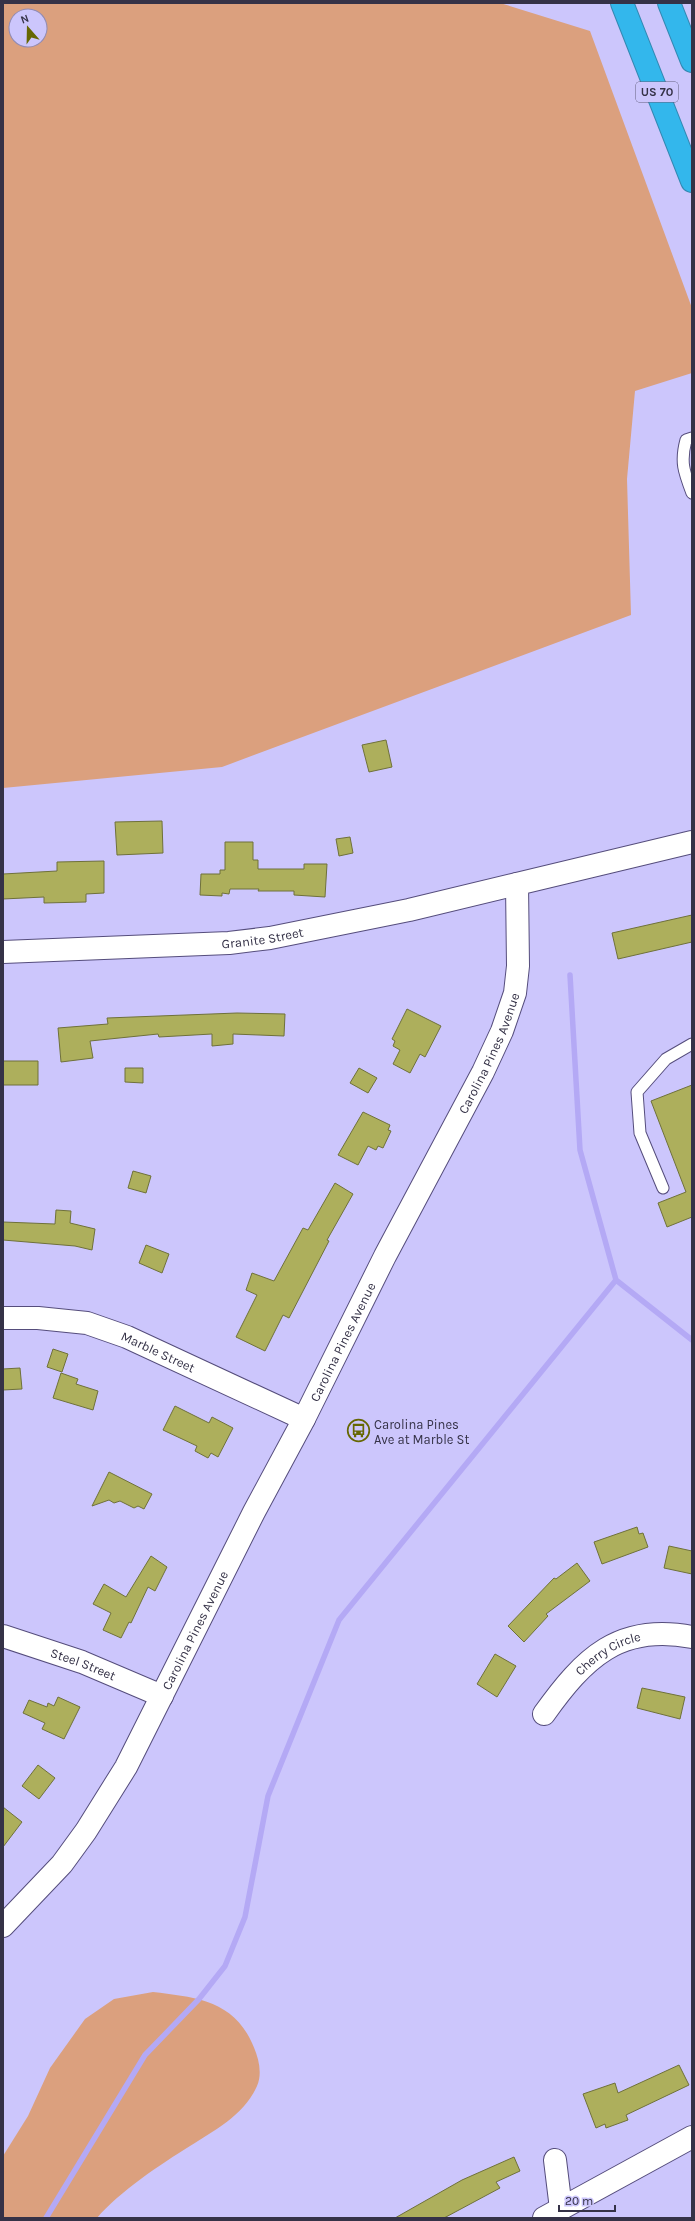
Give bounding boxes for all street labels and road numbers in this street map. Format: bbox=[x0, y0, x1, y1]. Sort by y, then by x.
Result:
road number: US 70 bbox=[636, 82, 678, 102]
street label: Granite Street bbox=[221, 924, 305, 951]
street label: Carolina Pines Avenue bbox=[455, 990, 522, 1116]
street label: Carolina Pines Avenue bbox=[307, 1280, 378, 1404]
street label: Marble Street bbox=[119, 1328, 198, 1375]
street label: Carolina Pines Avenue bbox=[159, 1568, 231, 1692]
street label: Cherry Circle bbox=[572, 1628, 642, 1678]
street label: Steel Street bbox=[49, 1645, 118, 1683]

